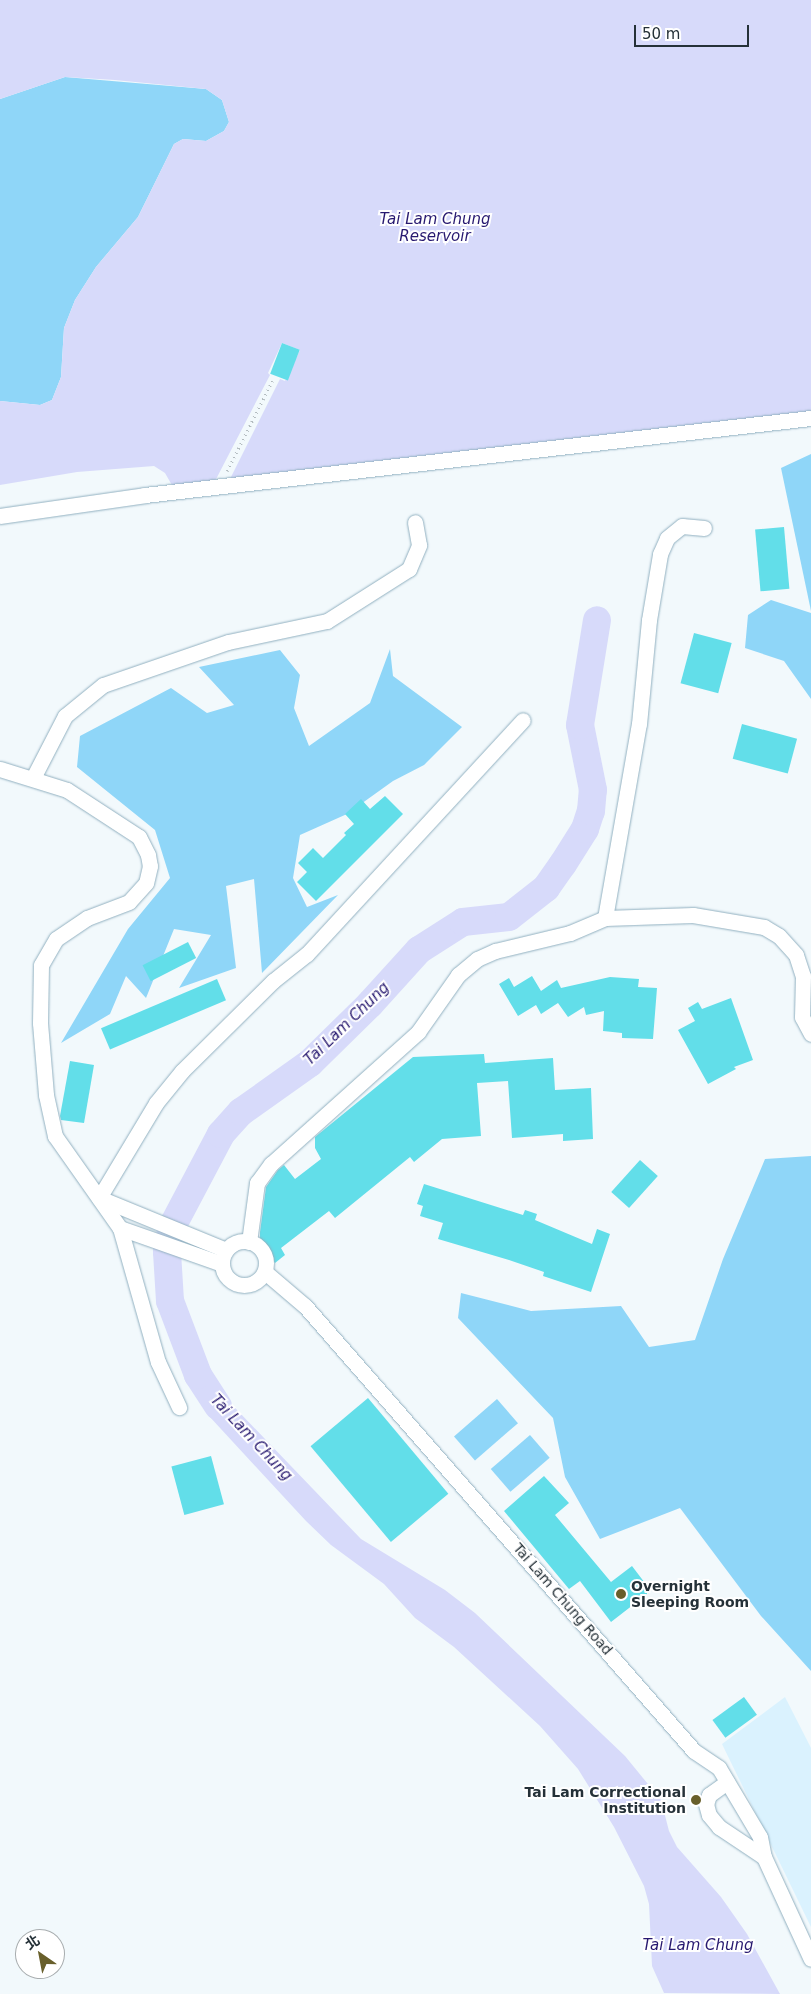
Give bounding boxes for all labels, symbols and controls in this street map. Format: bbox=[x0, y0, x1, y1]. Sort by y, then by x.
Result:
scale bar bbox=[636, 15, 751, 47]
text: 50 m bbox=[642, 25, 680, 43]
water label: Tai Lam Chung Reservoir bbox=[379, 210, 491, 245]
water label: Tai Lam Chung bbox=[301, 979, 393, 1069]
water label: Tai Lam Chung bbox=[207, 1391, 295, 1485]
street label: Tai Lam Chung Road bbox=[510, 1540, 616, 1658]
place label: Overnight Sleeping Room bbox=[631, 1578, 749, 1610]
marker: Overnight Sleeping Room bbox=[615, 1588, 627, 1600]
place label: Tai Lam Correctional Institution bbox=[524, 1784, 686, 1816]
marker: Tai Lam Correctional Institution bbox=[690, 1794, 702, 1806]
north arrow bbox=[15, 1929, 65, 1979]
text: 北 bbox=[22, 1932, 43, 1953]
water label: Tai Lam Chung bbox=[642, 1937, 754, 1955]

